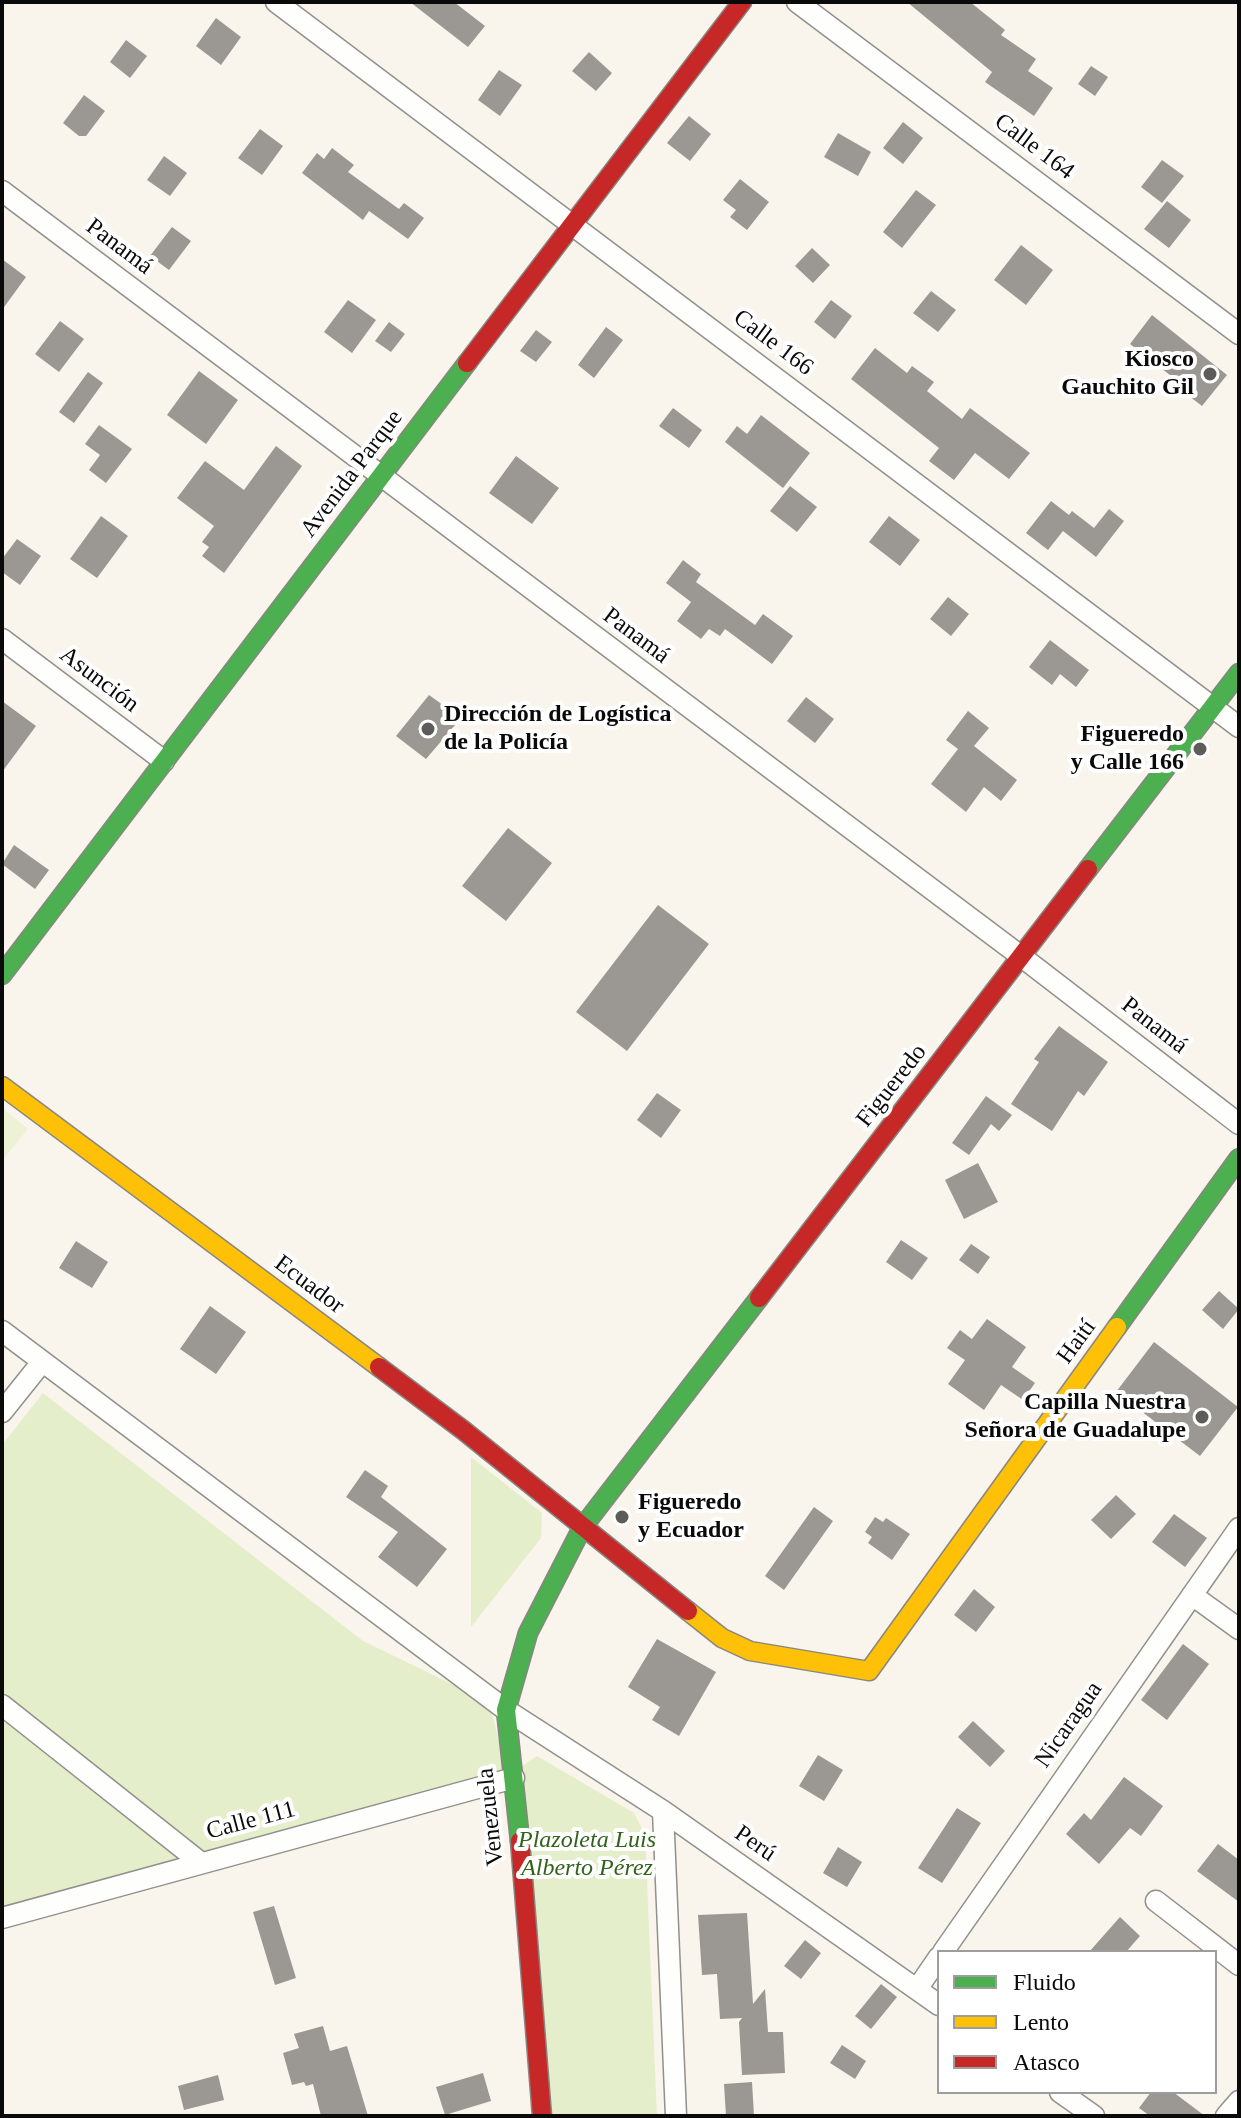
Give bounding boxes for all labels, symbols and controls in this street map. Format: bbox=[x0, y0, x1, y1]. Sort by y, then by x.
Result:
street label: Calle 164 bbox=[988, 108, 1080, 186]
street label: Panamá bbox=[80, 213, 158, 281]
street label: Calle 166 bbox=[727, 304, 819, 382]
place label: Kiosco Gauchito Gil bbox=[1061, 346, 1194, 402]
marker: Kiosco Gauchito Gil bbox=[1201, 365, 1219, 383]
street label: Avenida Parque bbox=[295, 405, 409, 543]
street label: Panamá bbox=[597, 602, 675, 670]
street label: Asunción bbox=[54, 641, 144, 719]
place label: Dirección de Logística de la Policía bbox=[444, 701, 672, 757]
marker: Dirección de Logística de la Policía bbox=[419, 720, 437, 738]
place label: Figueredo y Calle 166 bbox=[1071, 721, 1184, 777]
marker: Figueredo y Calle 166 bbox=[1191, 740, 1209, 758]
street label: Panamá bbox=[1115, 991, 1193, 1061]
street label: Figueredo bbox=[851, 1039, 933, 1133]
street label: Ecuador bbox=[268, 1249, 350, 1321]
street label: Haití bbox=[1051, 1314, 1103, 1370]
place label: Capilla Nuestra Señora de Guadalupe bbox=[965, 1389, 1186, 1445]
marker: Capilla Nuestra Señora de Guadalupe bbox=[1193, 1408, 1211, 1426]
place label: Figueredo y Ecuador bbox=[638, 1489, 744, 1545]
marker: Figueredo y Ecuador bbox=[613, 1508, 631, 1526]
street label: Nicaragua bbox=[1029, 1676, 1109, 1774]
street label: Venezuela bbox=[472, 1766, 510, 1868]
street label: Calle 111 bbox=[203, 1795, 299, 1847]
street label: Perú bbox=[729, 1820, 781, 1868]
park label: Plazoleta Luis Alberto Pérez bbox=[518, 1827, 656, 1883]
legend bbox=[937, 1950, 1217, 2094]
text: Fluido bbox=[1013, 1969, 1076, 1995]
text: Lento bbox=[1013, 2009, 1069, 2035]
text: Atasco bbox=[1013, 2049, 1080, 2075]

